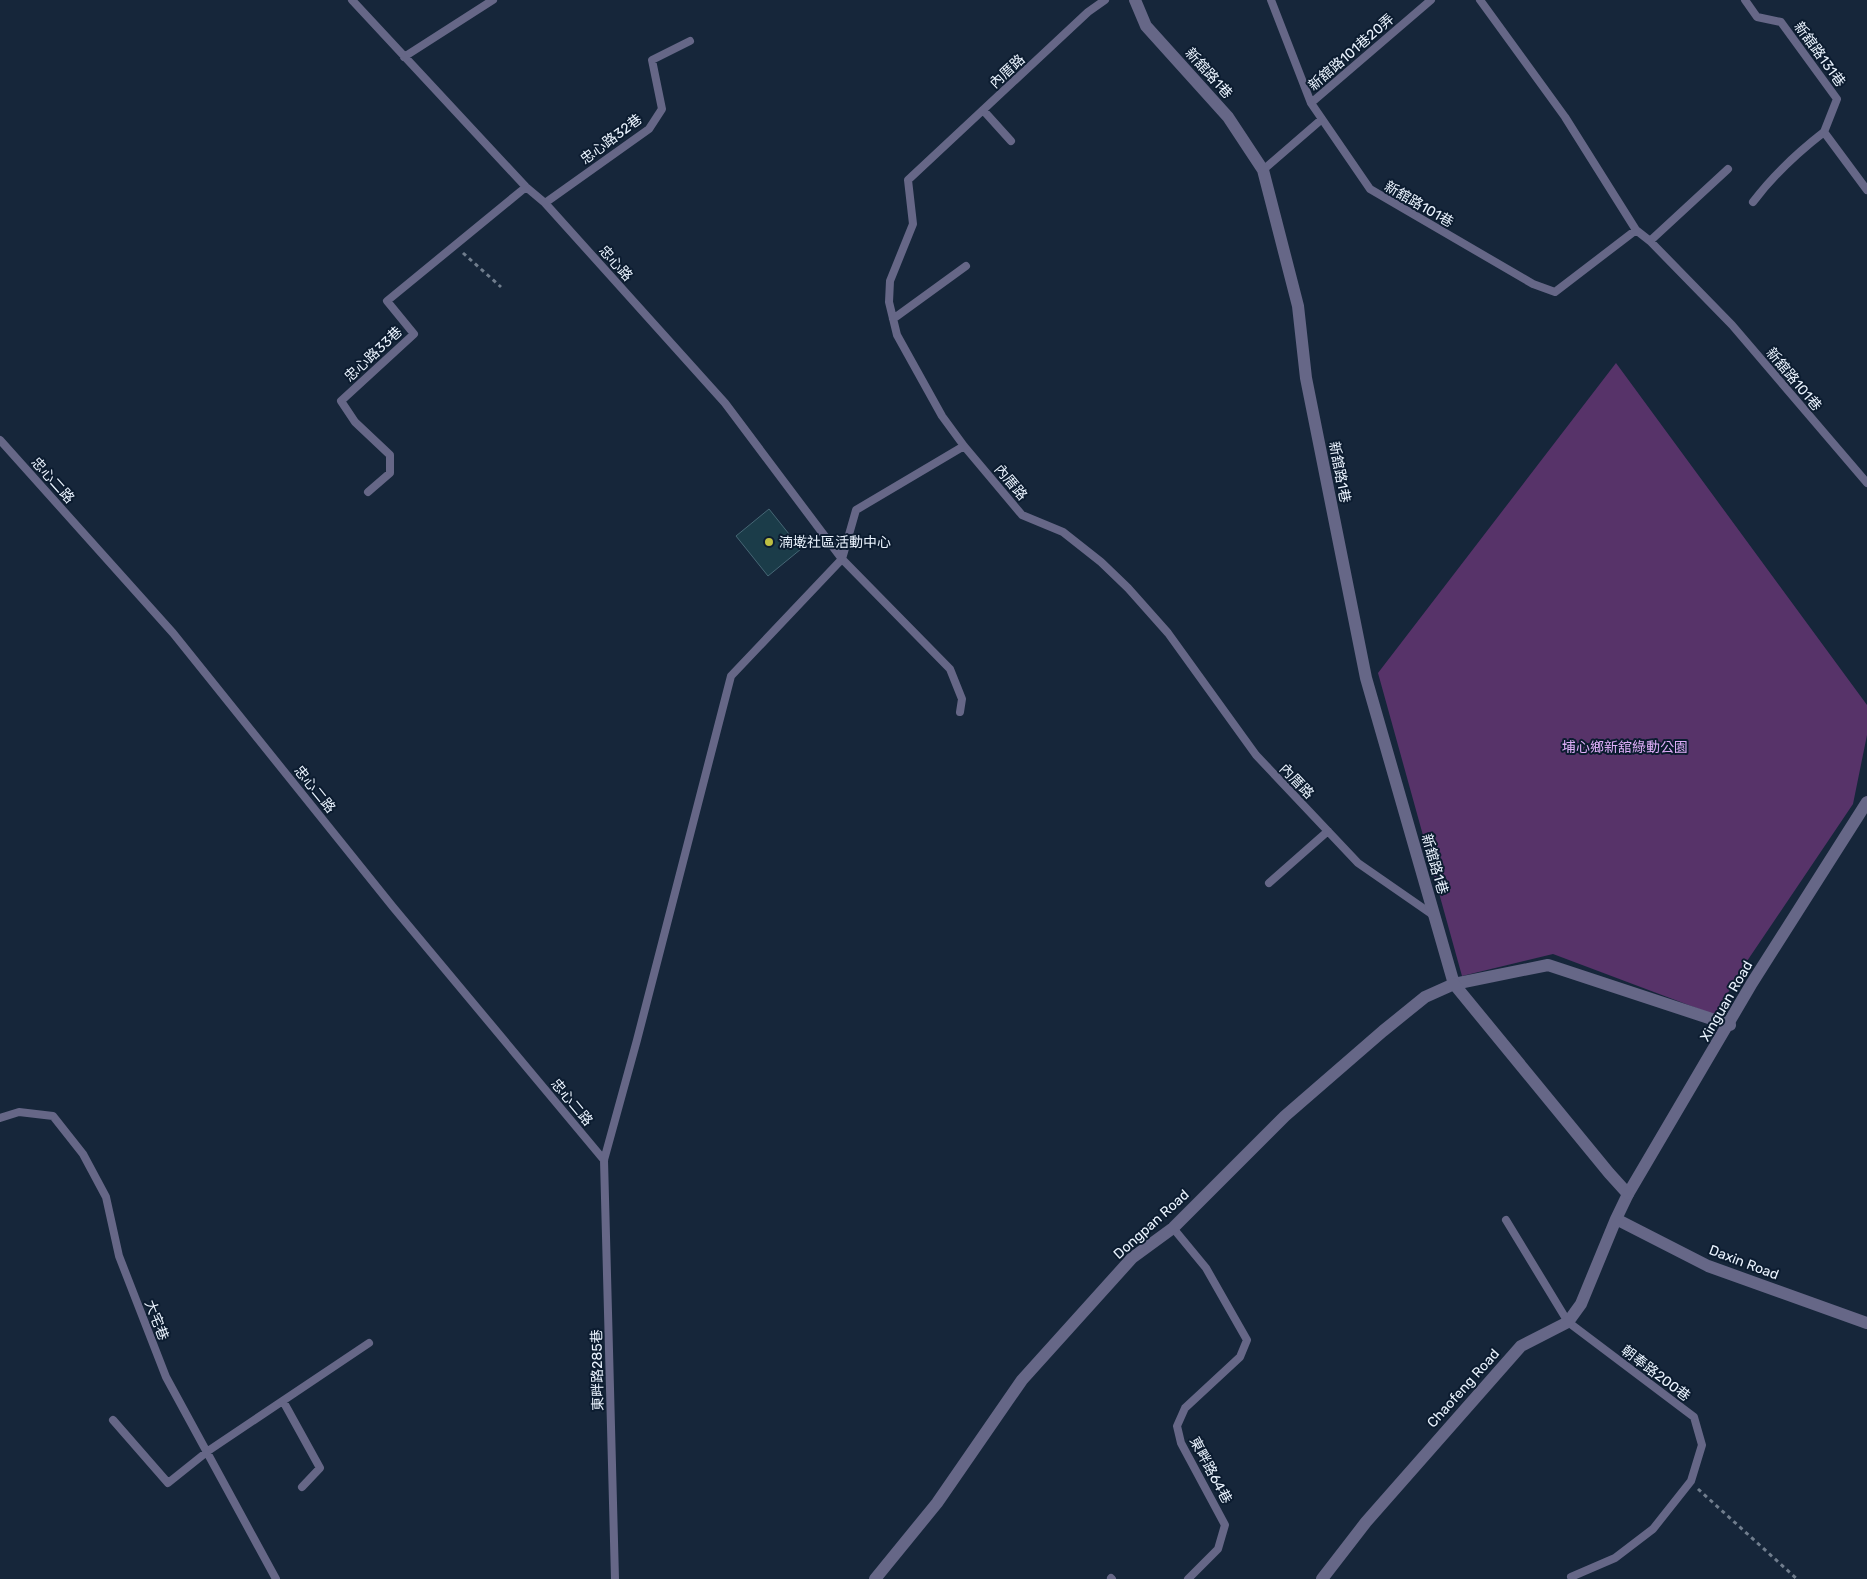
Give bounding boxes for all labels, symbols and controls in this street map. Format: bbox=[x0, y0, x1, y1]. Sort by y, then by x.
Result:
street label: 新舘路101巷20弄 bbox=[1305, 11, 1398, 94]
street label: 新舘路131巷 bbox=[1790, 18, 1849, 90]
street label: 新舘路1巷 bbox=[1182, 45, 1236, 102]
street label: 內厝路 bbox=[986, 51, 1028, 92]
street label: 忠心路32巷 bbox=[577, 111, 645, 168]
street label: 新舘路101巷 bbox=[1381, 178, 1456, 231]
street label: 忠心路 bbox=[595, 242, 636, 285]
street label: 忠心路33巷 bbox=[341, 323, 406, 385]
street label: 新舘路101巷 bbox=[1762, 344, 1825, 414]
street label: 新舘路1巷 bbox=[1325, 440, 1354, 504]
street label: 忠心二路 bbox=[28, 454, 78, 507]
street label: 內厝路 bbox=[991, 461, 1031, 504]
place label: 湳墘社區活動中心 bbox=[779, 534, 891, 551]
marker: 湳墘社區活動中心 bbox=[763, 536, 775, 548]
park label: 埔心鄉新舘綠動公園 bbox=[1562, 739, 1688, 756]
street label: 內厝路 bbox=[1276, 760, 1317, 802]
street label: 忠心二路 bbox=[290, 762, 339, 816]
street label: 新舘路1巷 bbox=[1418, 832, 1451, 896]
street label: Xinguan Road bbox=[1696, 958, 1756, 1045]
street label: 忠心二路 bbox=[547, 1075, 596, 1129]
street label: Dongpan Road bbox=[1110, 1186, 1193, 1263]
street label: Daxin Road bbox=[1707, 1241, 1781, 1284]
street label: 大宅巷 bbox=[141, 1298, 172, 1343]
street label: 東畔路285巷 bbox=[588, 1329, 607, 1411]
street label: 朝奉路200巷 bbox=[1618, 1342, 1694, 1405]
street label: Chaofeng Road bbox=[1424, 1345, 1503, 1431]
street label: 東畔路64巷 bbox=[1186, 1434, 1235, 1507]

